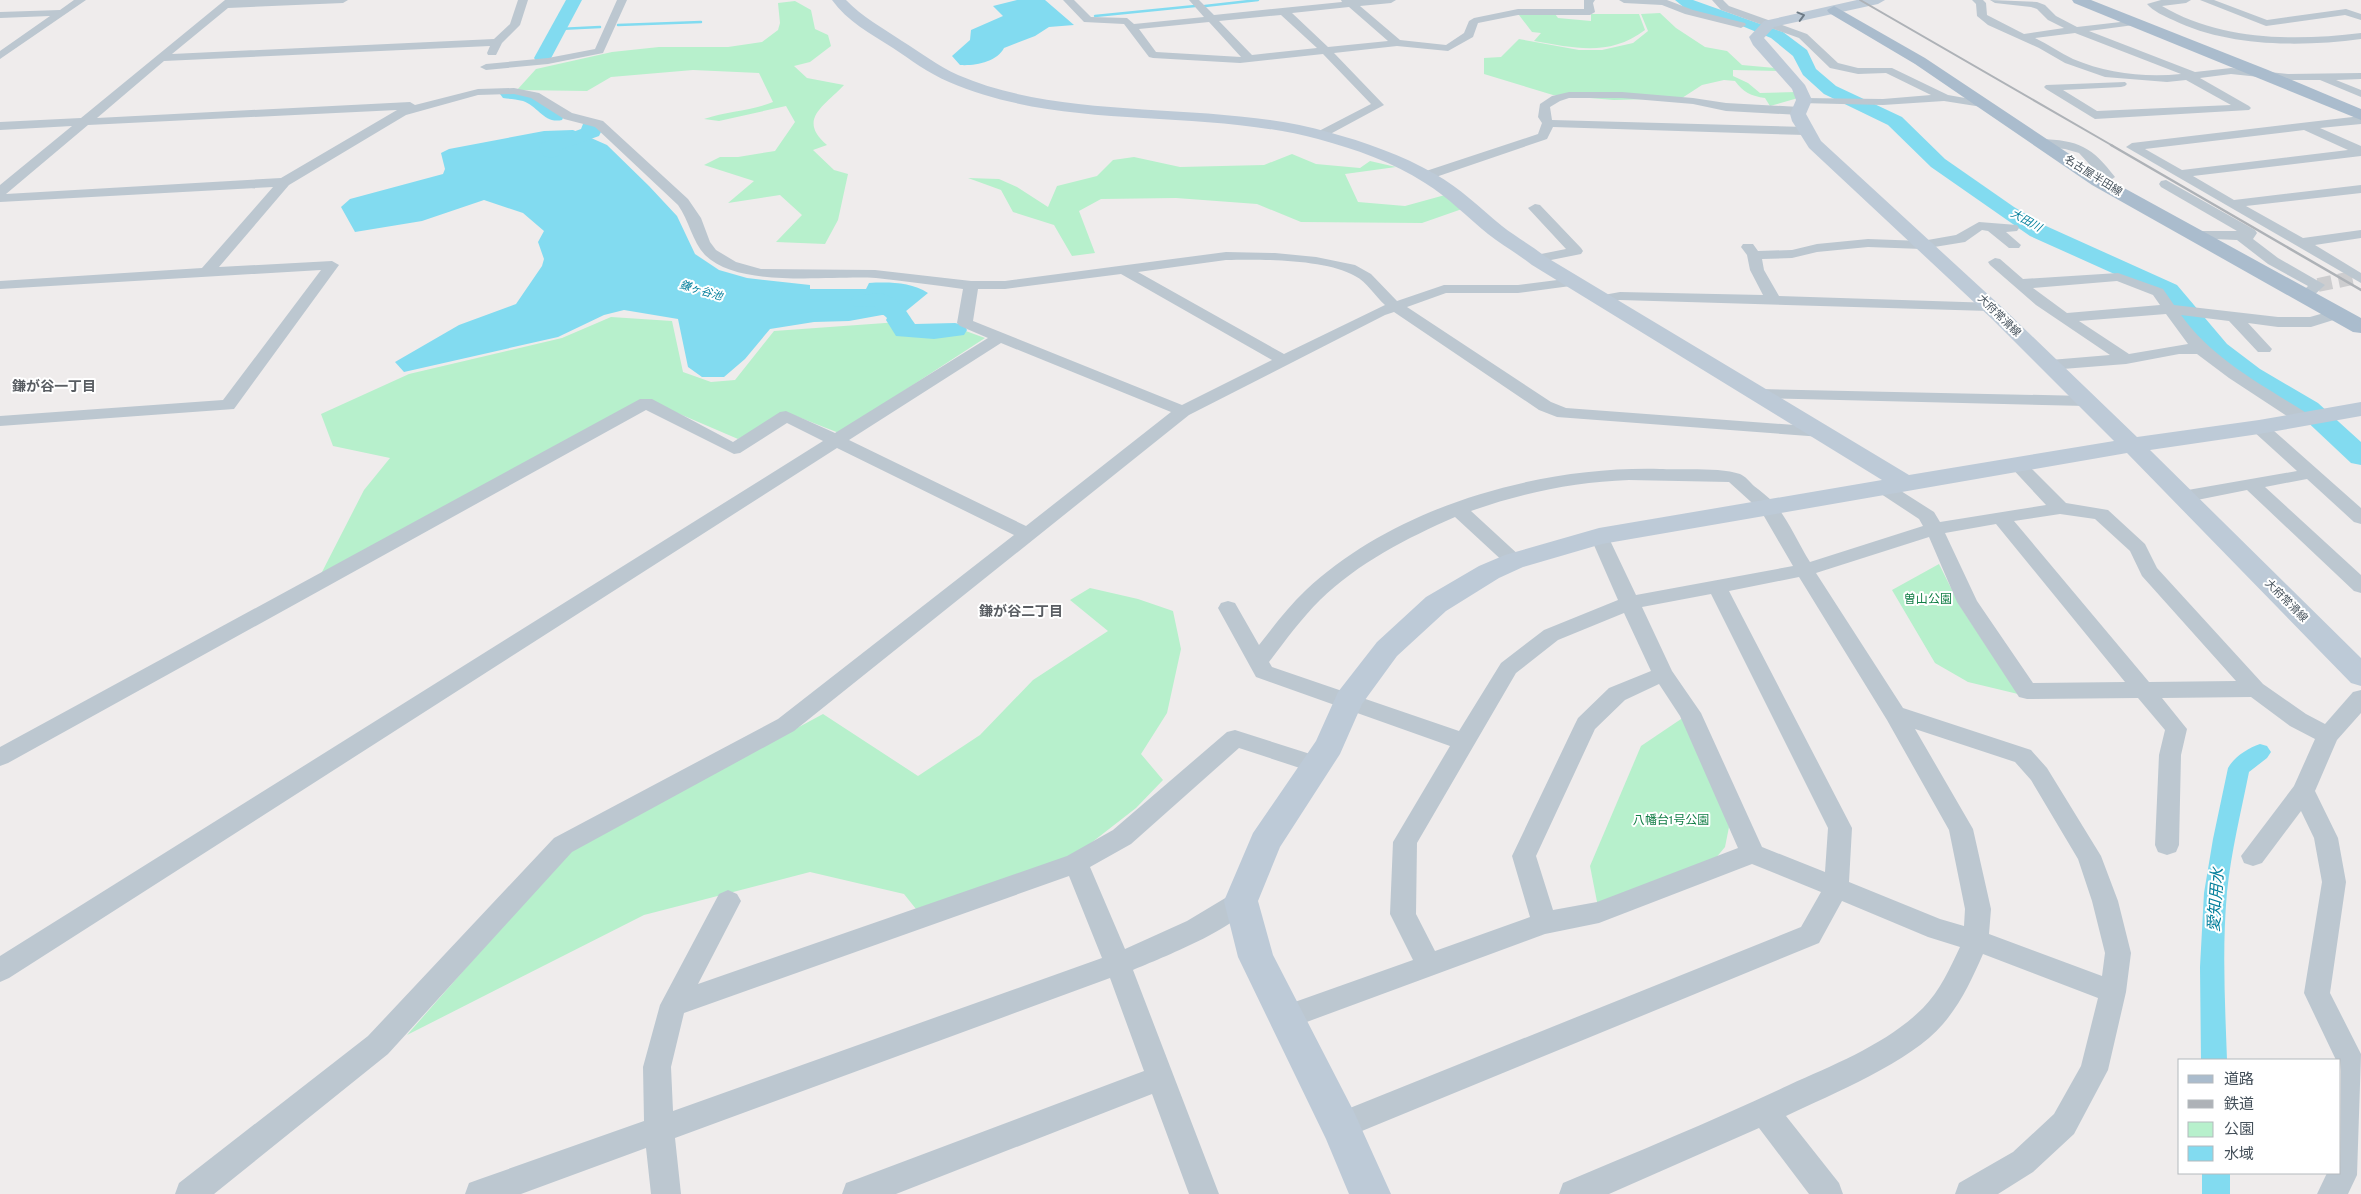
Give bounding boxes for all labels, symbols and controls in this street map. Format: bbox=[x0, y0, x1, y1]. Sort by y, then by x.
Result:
one-way arrow bbox=[1797, 11, 1805, 21]
street label: 名古屋半田線 bbox=[2061, 153, 2125, 199]
water label: 大田川 bbox=[2008, 207, 2045, 236]
water label: 鎌ヶ谷池 bbox=[678, 278, 725, 304]
street label: 大府常滑線 bbox=[1974, 292, 2024, 340]
district label: 鎌が谷一丁目 bbox=[12, 378, 96, 396]
street label: 大府常滑線 bbox=[2262, 577, 2310, 625]
park label: 曽山公園 bbox=[1904, 592, 1952, 608]
district label: 鎌が谷二丁目 bbox=[979, 603, 1063, 621]
park label: 八幡台1号公園 bbox=[1633, 813, 1709, 829]
water label: 愛知用水 bbox=[2205, 865, 2229, 933]
legend bbox=[2178, 1059, 2341, 1174]
text: 道路 bbox=[2224, 1071, 2254, 1090]
text: 鉄道 bbox=[2224, 1096, 2254, 1115]
text: 公園 bbox=[2224, 1121, 2254, 1140]
text: 水域 bbox=[2224, 1146, 2254, 1165]

